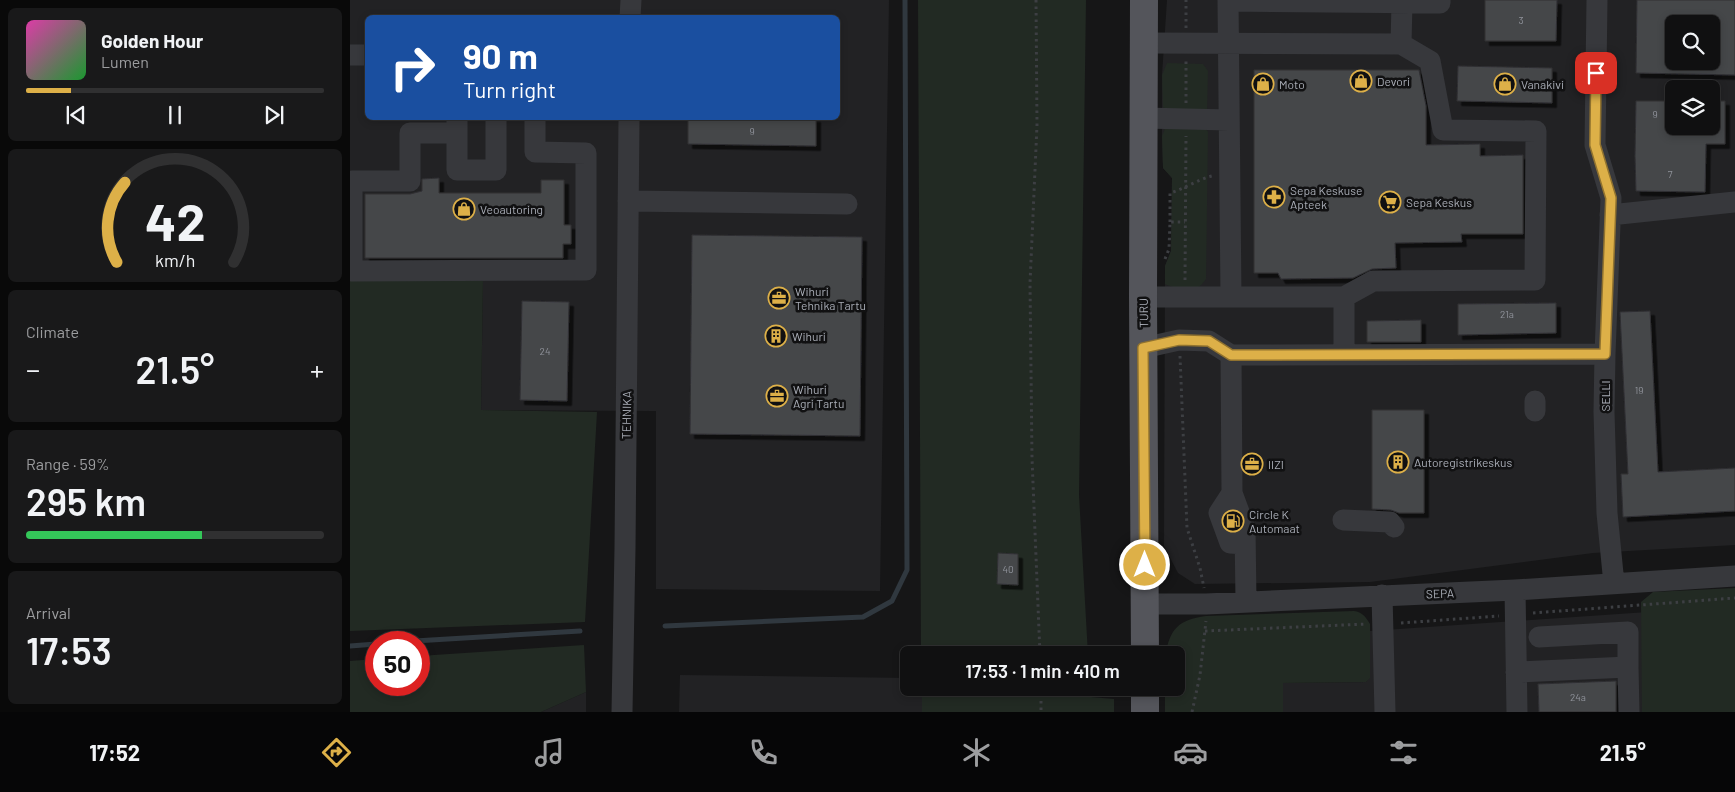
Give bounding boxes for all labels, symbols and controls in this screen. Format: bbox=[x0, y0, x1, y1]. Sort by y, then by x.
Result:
house number: 3 bbox=[1518, 14, 1524, 26]
map controls bbox=[1665, 15, 1720, 135]
button: search bbox=[1665, 15, 1720, 70]
text: Golden Hour bbox=[101, 29, 203, 52]
text: 90 m bbox=[463, 34, 538, 76]
icon: right bbox=[380, 35, 445, 100]
text: Lumen bbox=[101, 52, 149, 71]
pin bbox=[1575, 52, 1617, 94]
icon: arrive bbox=[1582, 59, 1610, 87]
shop icon: Devori bbox=[1349, 69, 1373, 93]
shop icon: Moto bbox=[1251, 72, 1275, 96]
shop icon: Vanakivi bbox=[1493, 72, 1517, 96]
place label: Devori bbox=[1377, 74, 1410, 88]
text: Turn right bbox=[463, 76, 556, 102]
place label: Moto bbox=[1279, 77, 1305, 91]
place label: Vanakivi bbox=[1521, 77, 1564, 91]
button: layers bbox=[1665, 80, 1720, 135]
icon: previous bbox=[62, 101, 90, 129]
icon: pause bbox=[161, 101, 189, 129]
icon: next bbox=[260, 101, 288, 129]
house number: 9 bbox=[1652, 108, 1658, 120]
house number: 9 bbox=[749, 125, 755, 137]
house number: 7 bbox=[1668, 168, 1673, 180]
place label: Sepa Keskuse Apteek bbox=[1290, 183, 1362, 211]
pharmacy icon: Sepa Keskuse Apteek bbox=[1262, 185, 1286, 209]
text: 42 bbox=[145, 189, 205, 251]
supermarket icon: Sepa Keskus bbox=[1378, 190, 1402, 214]
place label: Sepa Keskus bbox=[1406, 195, 1472, 209]
shop icon: Veoautoring bbox=[452, 197, 476, 221]
place label: Veoautoring bbox=[480, 202, 543, 216]
text: km/h bbox=[155, 249, 195, 271]
place label: Wihuri Tehnika Tartu bbox=[795, 284, 866, 312]
office icon: Wihuri Tehnika Tartu bbox=[767, 286, 791, 310]
street label: TURU bbox=[1136, 298, 1150, 328]
house number: 21a bbox=[1500, 308, 1514, 320]
text: Climate bbox=[26, 322, 79, 341]
building icon: Wihuri bbox=[764, 324, 788, 348]
place label: Wihuri bbox=[792, 329, 826, 343]
house number: 24 bbox=[540, 345, 550, 357]
text: 21.5° bbox=[136, 346, 214, 392]
text: − bbox=[26, 352, 40, 386]
text: + bbox=[310, 352, 324, 386]
street label: SELLI bbox=[1598, 380, 1612, 412]
place label: Wihuri Agri Tartu bbox=[793, 382, 844, 410]
office icon: Wihuri Agri Tartu bbox=[765, 384, 789, 408]
house number: 19 bbox=[1635, 384, 1643, 396]
street label: TEHNIKA bbox=[619, 391, 633, 439]
building icon: Autoregistrikeskus bbox=[1386, 450, 1410, 474]
office icon: IIZI bbox=[1240, 452, 1264, 476]
text: Range · 59% bbox=[26, 454, 110, 473]
place label: Autoregistrikeskus bbox=[1414, 455, 1512, 469]
place label: IIZI bbox=[1268, 457, 1284, 471]
text: 295 km bbox=[26, 478, 146, 524]
place label: Circle K Automaat bbox=[1249, 507, 1300, 535]
fuel station icon: Circle K Automaat bbox=[1221, 509, 1245, 533]
position arrow bbox=[1118, 538, 1170, 590]
house number: 40 bbox=[1002, 563, 1014, 575]
street label: SEPA bbox=[1426, 586, 1454, 600]
text: Arrival bbox=[26, 603, 71, 622]
text: 17:53 bbox=[26, 627, 112, 673]
speed limit sign: 50 bbox=[365, 631, 430, 696]
text: 17:53 · 1 min · 410 m bbox=[965, 659, 1120, 682]
house number: 24a bbox=[1570, 691, 1586, 703]
icon: directions bbox=[319, 735, 354, 770]
icon: music bbox=[532, 735, 567, 770]
icon: phone bbox=[746, 735, 781, 770]
icon: climate bbox=[959, 735, 994, 770]
icon: car bbox=[1173, 735, 1208, 770]
icon: filters bbox=[1386, 735, 1421, 770]
text: 17:52 bbox=[89, 739, 140, 765]
text: 21.5° bbox=[1600, 739, 1646, 765]

